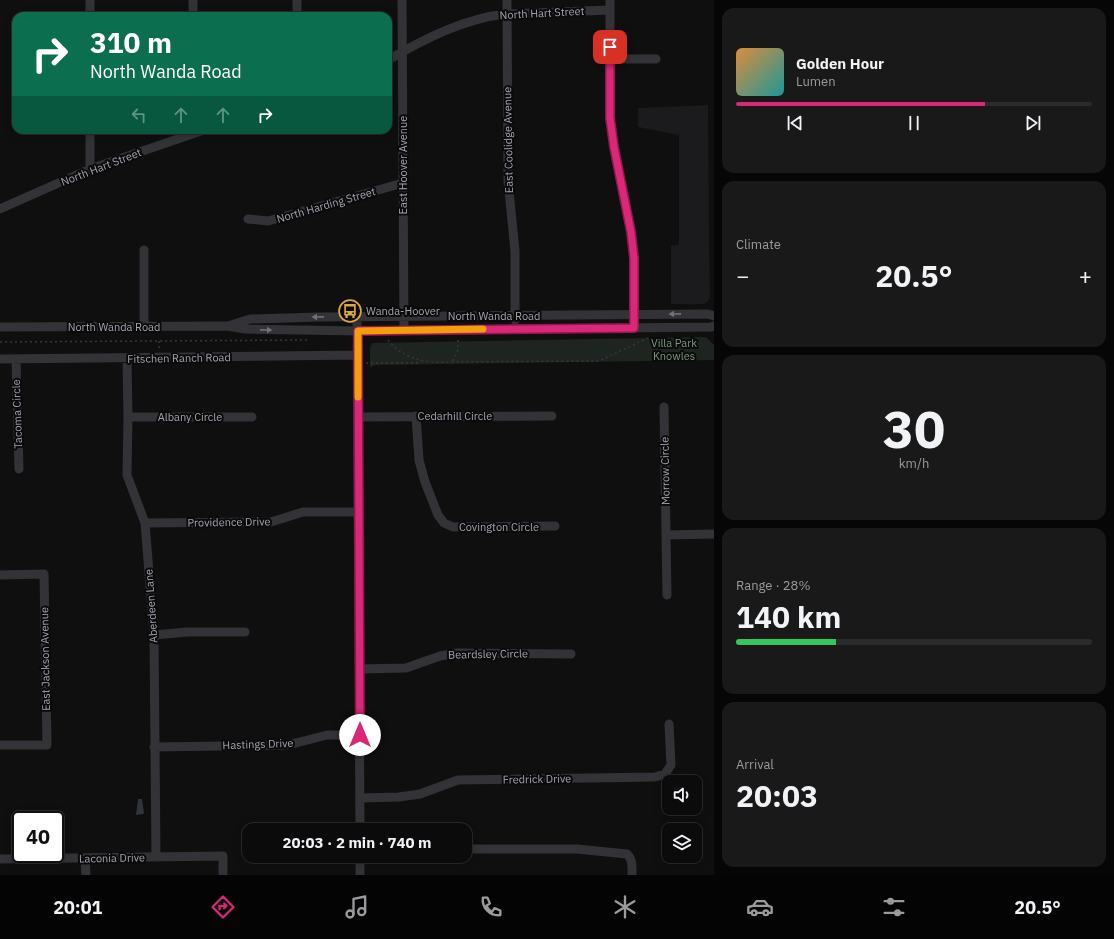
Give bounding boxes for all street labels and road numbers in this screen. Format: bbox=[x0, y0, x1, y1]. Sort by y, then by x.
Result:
street label: North Hart Street bbox=[499, 4, 585, 22]
street label: East Coolidge Avenue bbox=[500, 87, 516, 193]
street label: East Hoover Avenue bbox=[396, 116, 410, 214]
street label: North Hart Street bbox=[59, 145, 143, 189]
street label: North Harding Street bbox=[275, 184, 377, 226]
street label: North Wanda Road bbox=[448, 309, 540, 323]
street label: North Wanda Road bbox=[68, 320, 160, 334]
street label: Fitschen Ranch Road bbox=[127, 350, 231, 366]
street label: Tacoma Circle bbox=[9, 379, 25, 449]
street label: Cedarhill Circle bbox=[418, 409, 492, 423]
street label: Albany Circle bbox=[158, 410, 222, 424]
street label: Morrow Circle bbox=[657, 437, 673, 505]
street label: Providence Drive bbox=[187, 514, 271, 530]
street label: Covington Circle bbox=[459, 520, 539, 534]
street label: Aberdeen Lane bbox=[141, 568, 161, 644]
street label: East Jackson Avenue bbox=[37, 607, 53, 711]
street label: Beardsley Circle bbox=[448, 646, 528, 662]
street label: Hastings Drive bbox=[222, 736, 294, 752]
street label: Fredrick Drive bbox=[503, 771, 571, 787]
street label: Laconia Drive bbox=[79, 850, 145, 866]

